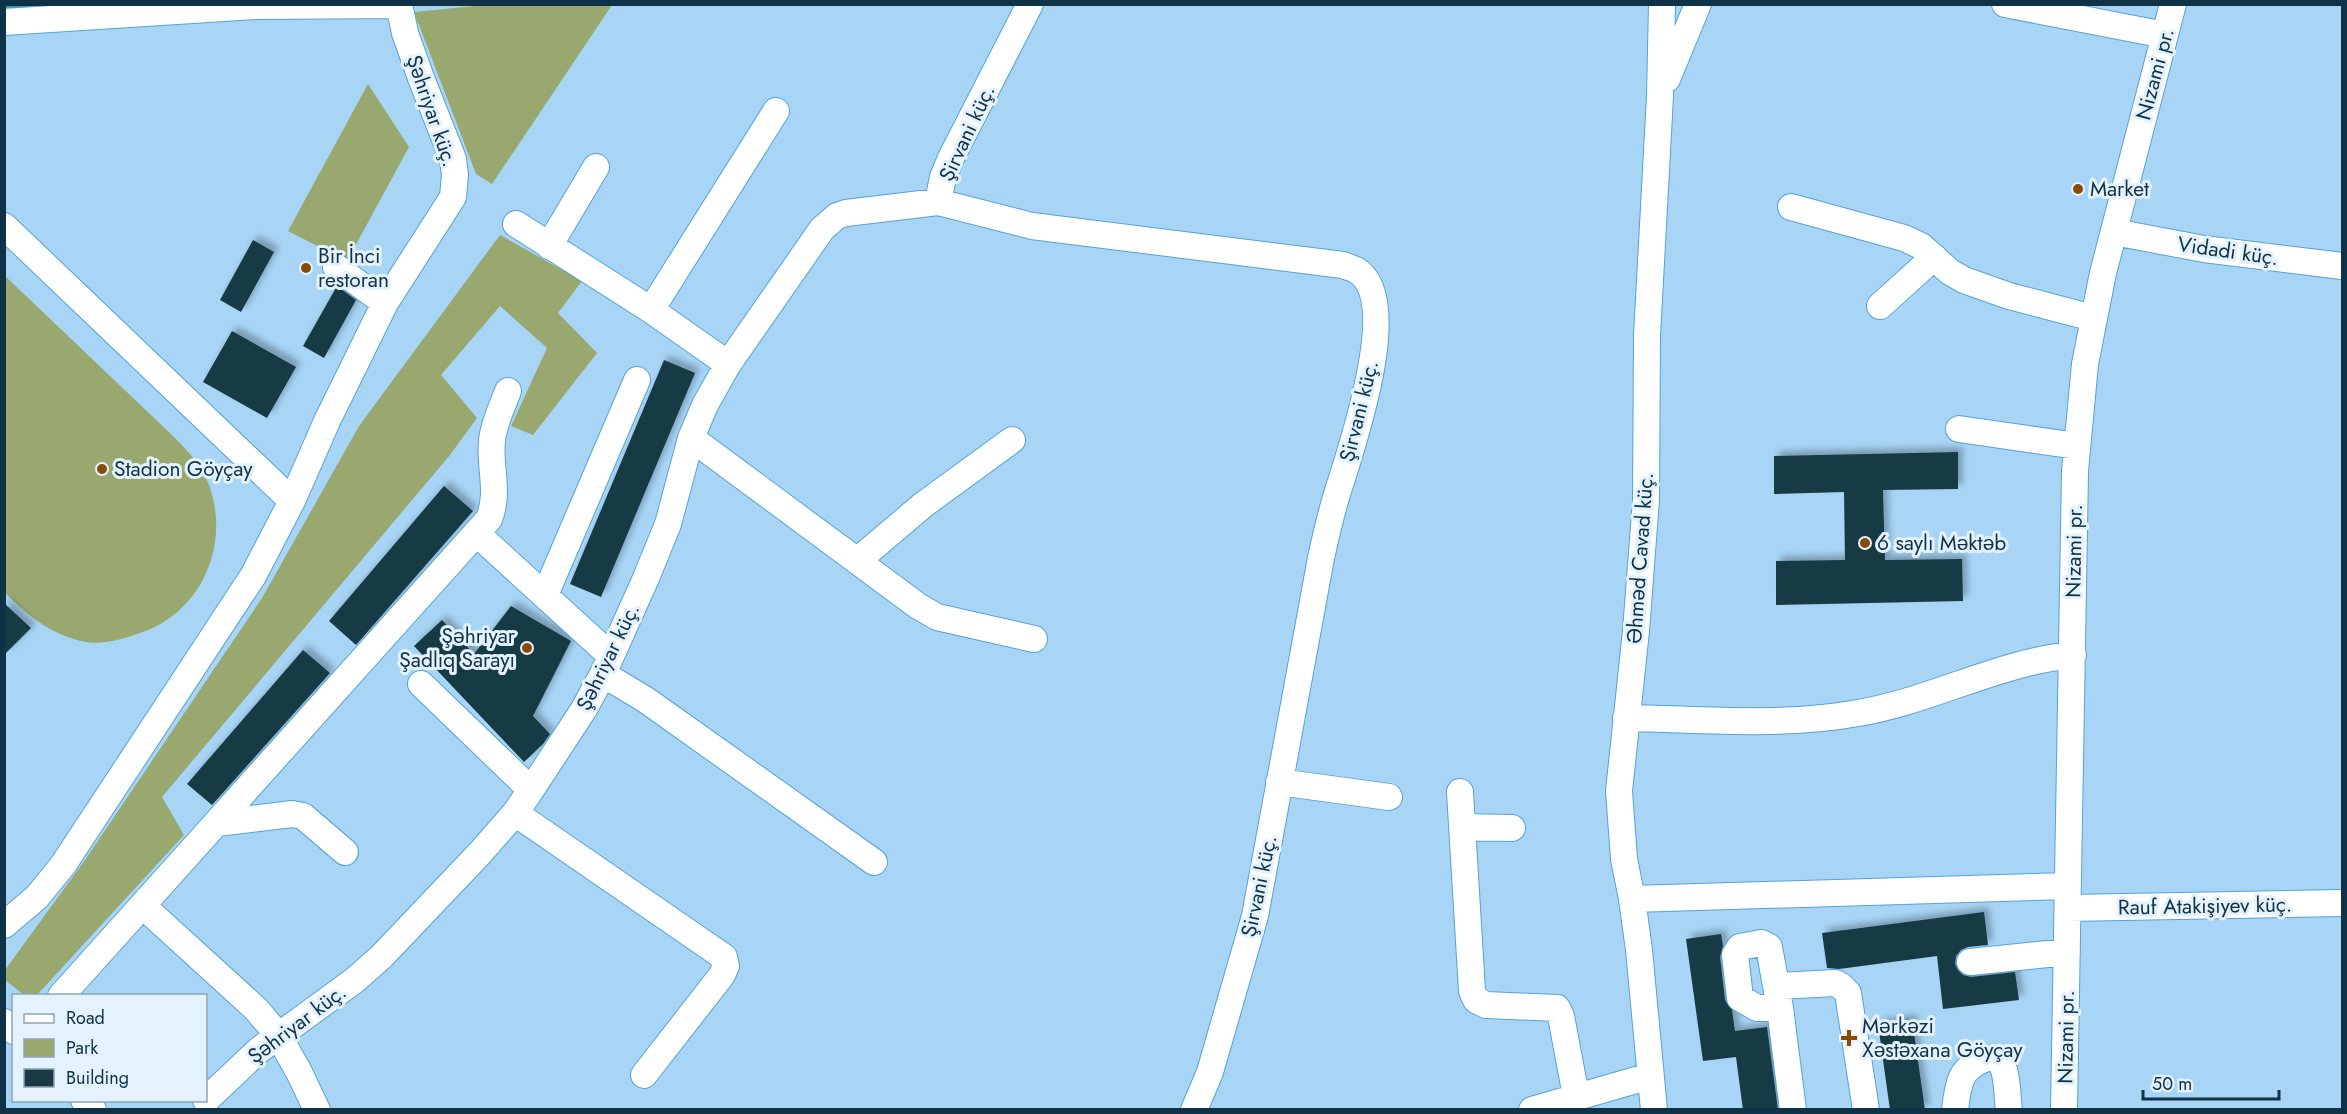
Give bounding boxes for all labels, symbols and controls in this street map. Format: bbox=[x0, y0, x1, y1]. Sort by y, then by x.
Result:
street label: Nizami pr. bbox=[2128, 25, 2182, 123]
street label: Şəhriyar küç. bbox=[399, 51, 465, 171]
street label: Şirvani küç. bbox=[932, 80, 1002, 186]
place label: Market bbox=[2090, 174, 2149, 204]
marker: Market bbox=[2071, 182, 2085, 196]
street label: Vidadi küç. bbox=[2176, 229, 2280, 273]
place label: Bir İnci restoran bbox=[318, 241, 389, 295]
marker: Bir İnci restoran bbox=[299, 261, 313, 275]
street label: Şirvani küç. bbox=[1332, 357, 1386, 465]
place label: Stadion Göyçay bbox=[114, 454, 253, 484]
marker: Stadion Göyçay bbox=[95, 462, 109, 476]
street label: Əhməd Cavad küç. bbox=[1619, 471, 1661, 645]
street label: Nizami pr. bbox=[2058, 504, 2090, 598]
place label: 6 saylı Məktəb bbox=[1877, 528, 2006, 558]
marker: 6 saylı Məktəb bbox=[1858, 536, 1872, 550]
street label: Şəhriyar küç. bbox=[569, 598, 647, 716]
place label: Şəhriyar Şadlıq Sarayı bbox=[399, 621, 516, 675]
marker: Şəhriyar Şadlıq Sarayı bbox=[520, 641, 534, 655]
street label: Şirvani küç. bbox=[1234, 832, 1284, 940]
street label: Rauf Atakişiyev küç. bbox=[2118, 889, 2292, 923]
street label: Şəhriyar küç. bbox=[242, 977, 352, 1071]
street label: Nizami pr. bbox=[2050, 990, 2082, 1084]
legend bbox=[12, 994, 207, 1102]
text: Road bbox=[66, 1005, 105, 1031]
place label: Mərkəzi Xəstəxana Göyçay bbox=[1862, 1011, 2023, 1065]
marker: Mərkəzi Xəstəxana Göyçay bbox=[1840, 1029, 1858, 1047]
text: Park bbox=[66, 1035, 98, 1061]
scale bar bbox=[2143, 1063, 2280, 1101]
text: Building bbox=[66, 1065, 129, 1091]
text: 50 m bbox=[2152, 1071, 2192, 1097]

